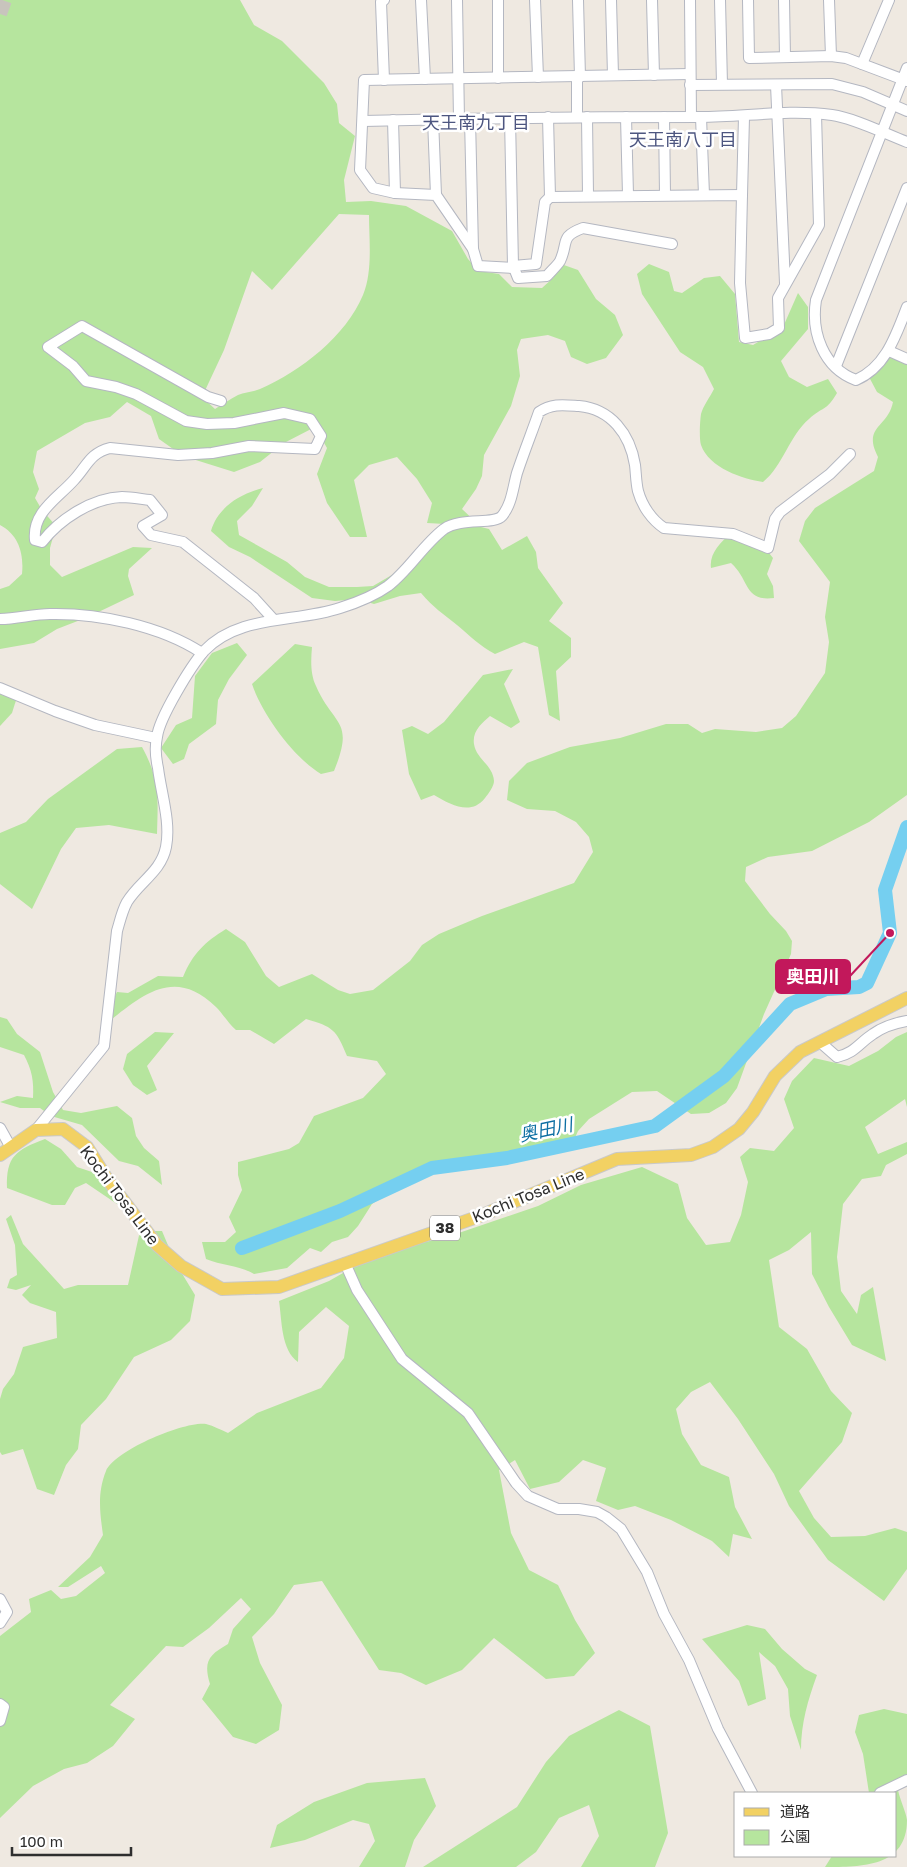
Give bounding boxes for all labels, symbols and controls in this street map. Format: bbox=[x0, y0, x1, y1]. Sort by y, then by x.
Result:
district label: 天王南九丁目 bbox=[422, 111, 530, 133]
district label: 天王南八丁目 bbox=[629, 128, 737, 150]
callout: 奥田川 bbox=[776, 960, 850, 993]
text: 奥田川 bbox=[786, 965, 840, 987]
water label: 奥田川 bbox=[517, 1112, 576, 1145]
street label: Kochi Tosa Line bbox=[76, 1141, 164, 1249]
street label: Kochi Tosa Line bbox=[469, 1163, 587, 1227]
road number: 38 bbox=[430, 1216, 460, 1240]
legend bbox=[734, 1792, 897, 1857]
text: 道路 bbox=[780, 1802, 810, 1820]
scale bar bbox=[12, 1824, 131, 1856]
text: 公園 bbox=[780, 1827, 810, 1845]
text: 100 m bbox=[20, 1832, 63, 1850]

